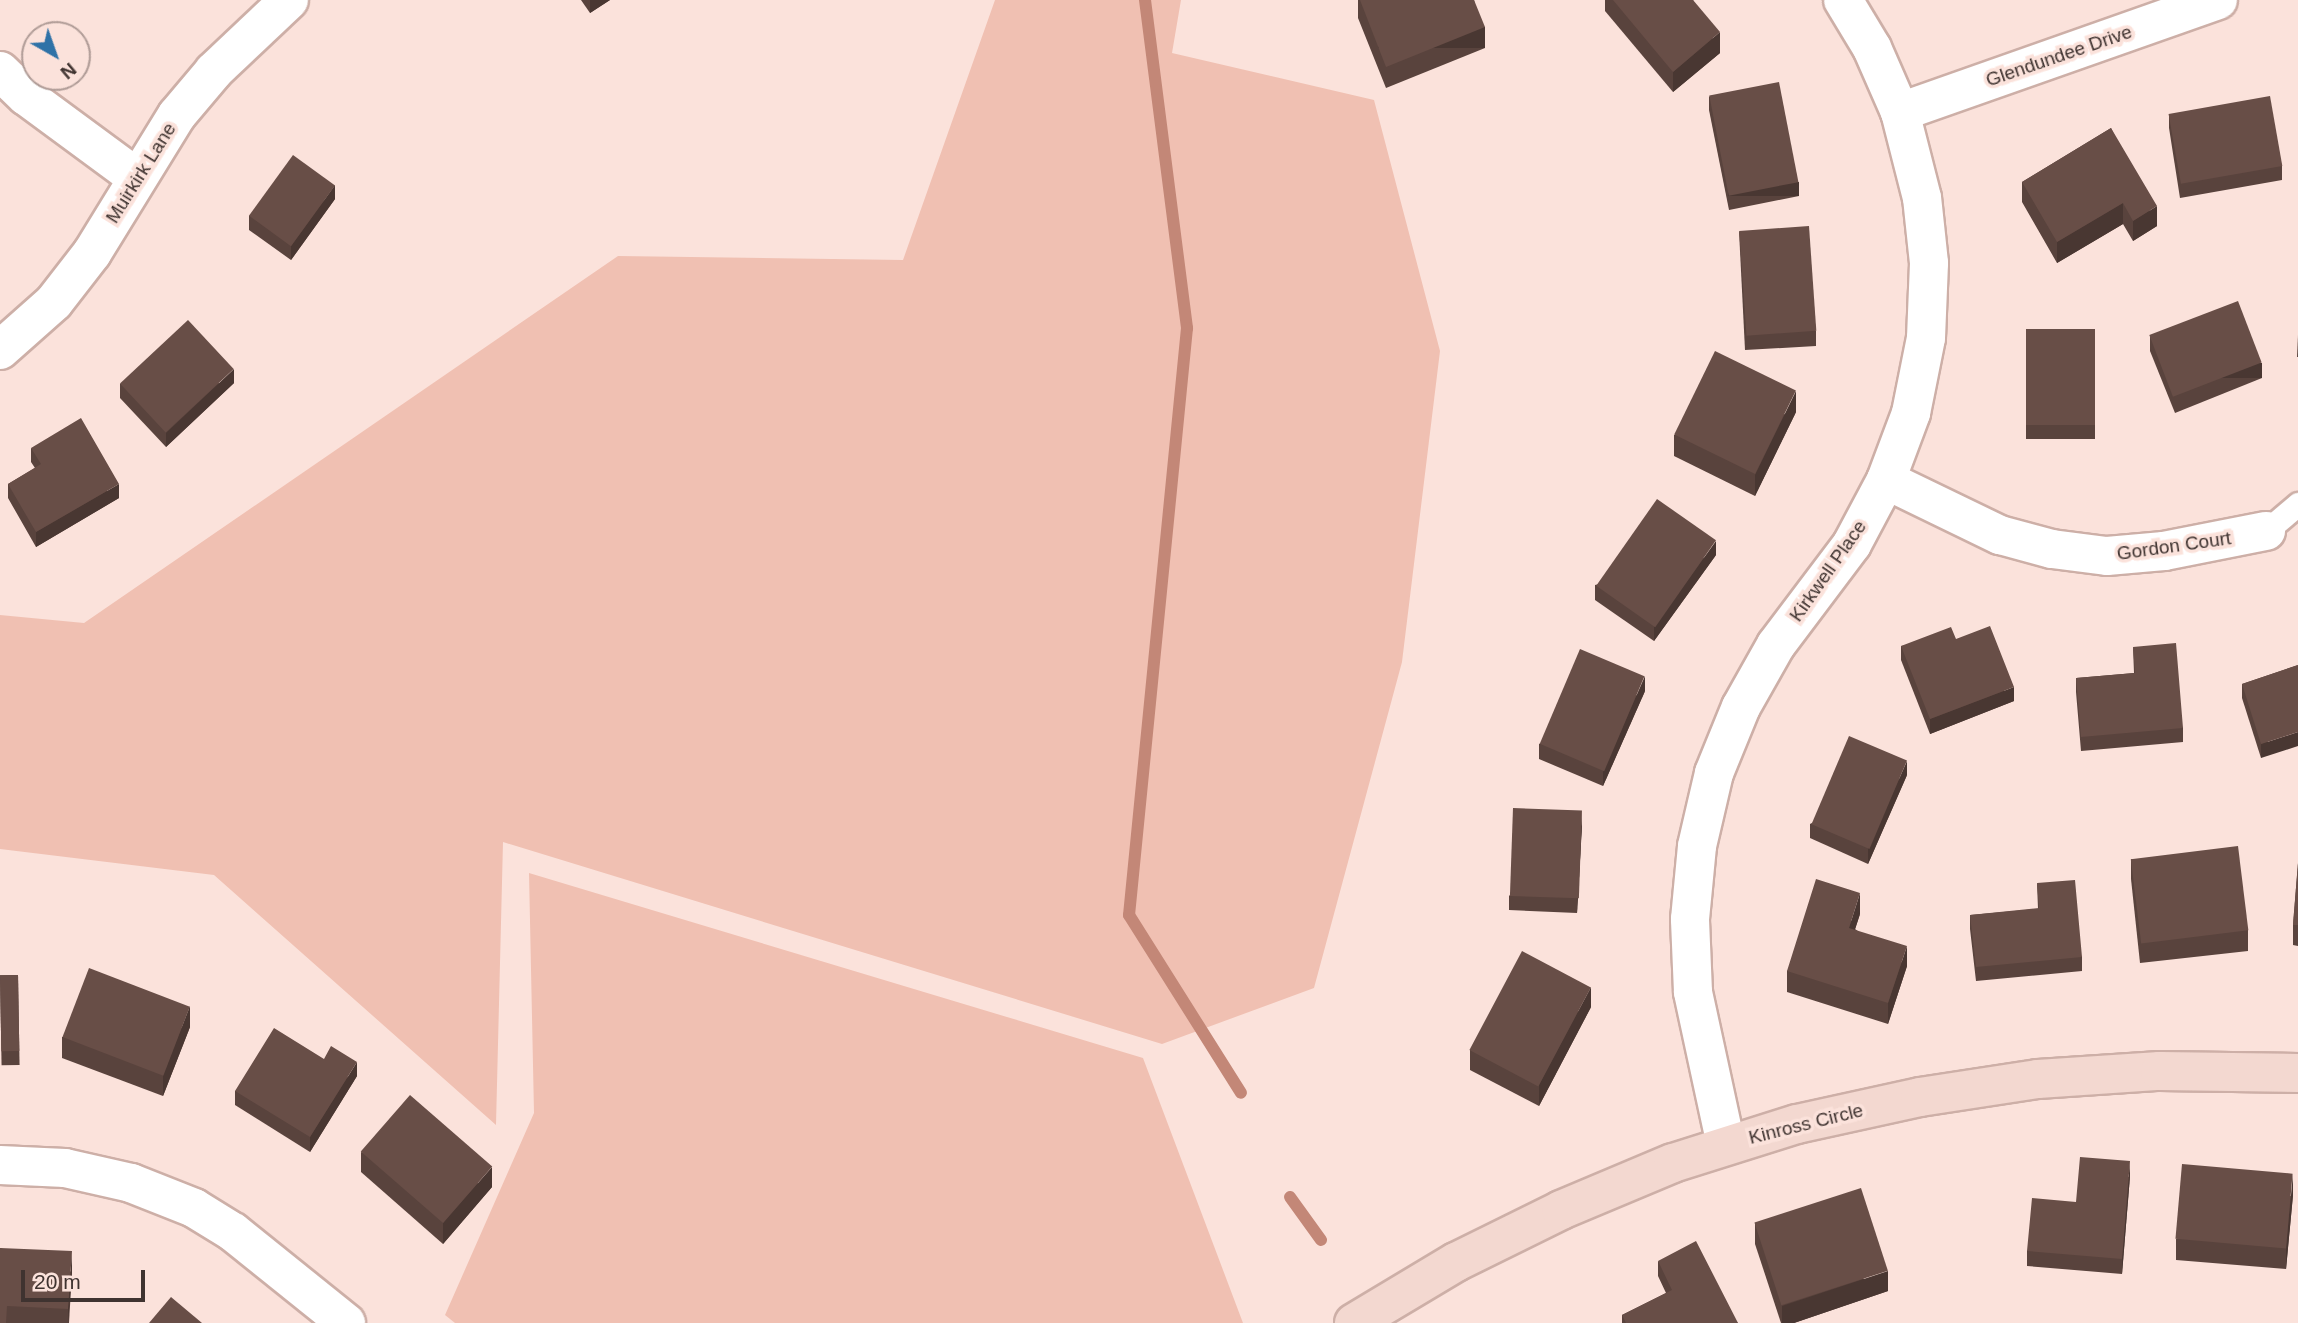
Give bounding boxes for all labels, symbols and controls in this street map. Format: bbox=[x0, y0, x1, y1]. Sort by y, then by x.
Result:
street label: Glendundee Drive bbox=[1983, 20, 2135, 92]
north arrow bbox=[21, 21, 91, 91]
text: N bbox=[57, 58, 81, 83]
street label: Muirkirk Lane bbox=[101, 119, 181, 227]
street label: Kirkwell Place bbox=[1785, 516, 1871, 626]
street label: Gordon Court bbox=[2115, 527, 2233, 565]
street label: Kinross Circle bbox=[1746, 1099, 1866, 1149]
scale bar bbox=[24, 1256, 149, 1300]
text: 20 m bbox=[34, 1270, 81, 1293]

